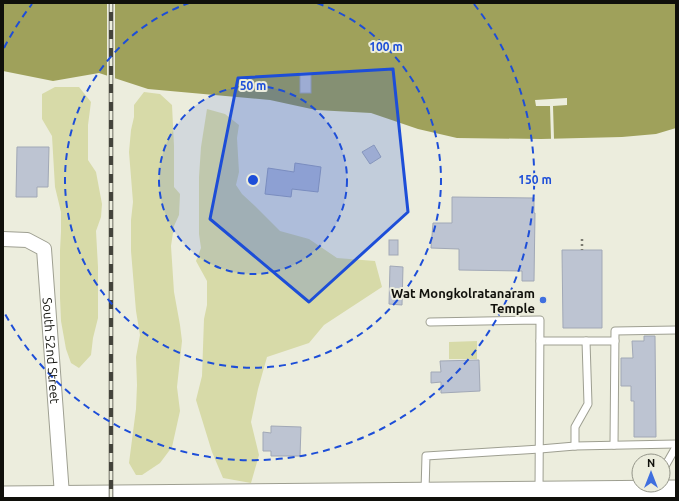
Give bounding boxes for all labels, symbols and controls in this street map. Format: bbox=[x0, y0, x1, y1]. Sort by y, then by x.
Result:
text: 100 m bbox=[369, 40, 403, 53]
text: 50 m bbox=[240, 79, 266, 92]
centre of rings bbox=[246, 173, 260, 187]
text: 150 m bbox=[518, 173, 552, 186]
place label: Wat Mongkolratanaram Temple bbox=[391, 286, 535, 315]
marker: Wat Mongkolratanaram Temple bbox=[538, 295, 548, 305]
street label: South 52nd Street bbox=[41, 297, 62, 404]
north arrow bbox=[631, 453, 671, 493]
text: N bbox=[647, 457, 655, 469]

